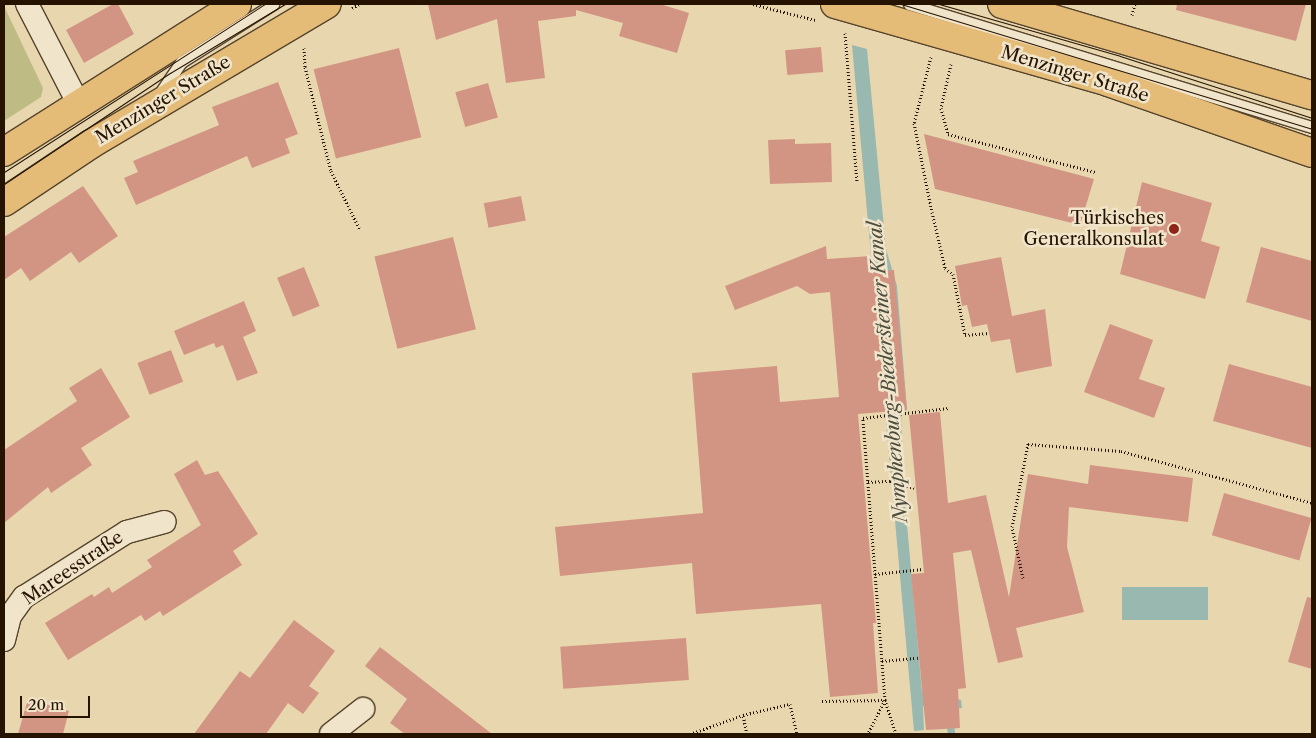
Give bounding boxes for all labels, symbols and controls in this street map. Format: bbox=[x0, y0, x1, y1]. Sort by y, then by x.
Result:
street label: Menzinger Straße bbox=[998, 41, 1152, 107]
street label: Menzinger Straße bbox=[92, 51, 234, 149]
place label: Türkisches Generalkonsulat bbox=[1024, 208, 1164, 250]
water label: Nymphenburg-Biedersteiner Kanal bbox=[863, 221, 913, 523]
marker: Türkisches Generalkonsulat bbox=[1168, 223, 1180, 235]
street label: Mareesstraße bbox=[19, 526, 127, 610]
scale bar bbox=[22, 686, 92, 718]
text: 20 m bbox=[28, 695, 64, 714]

